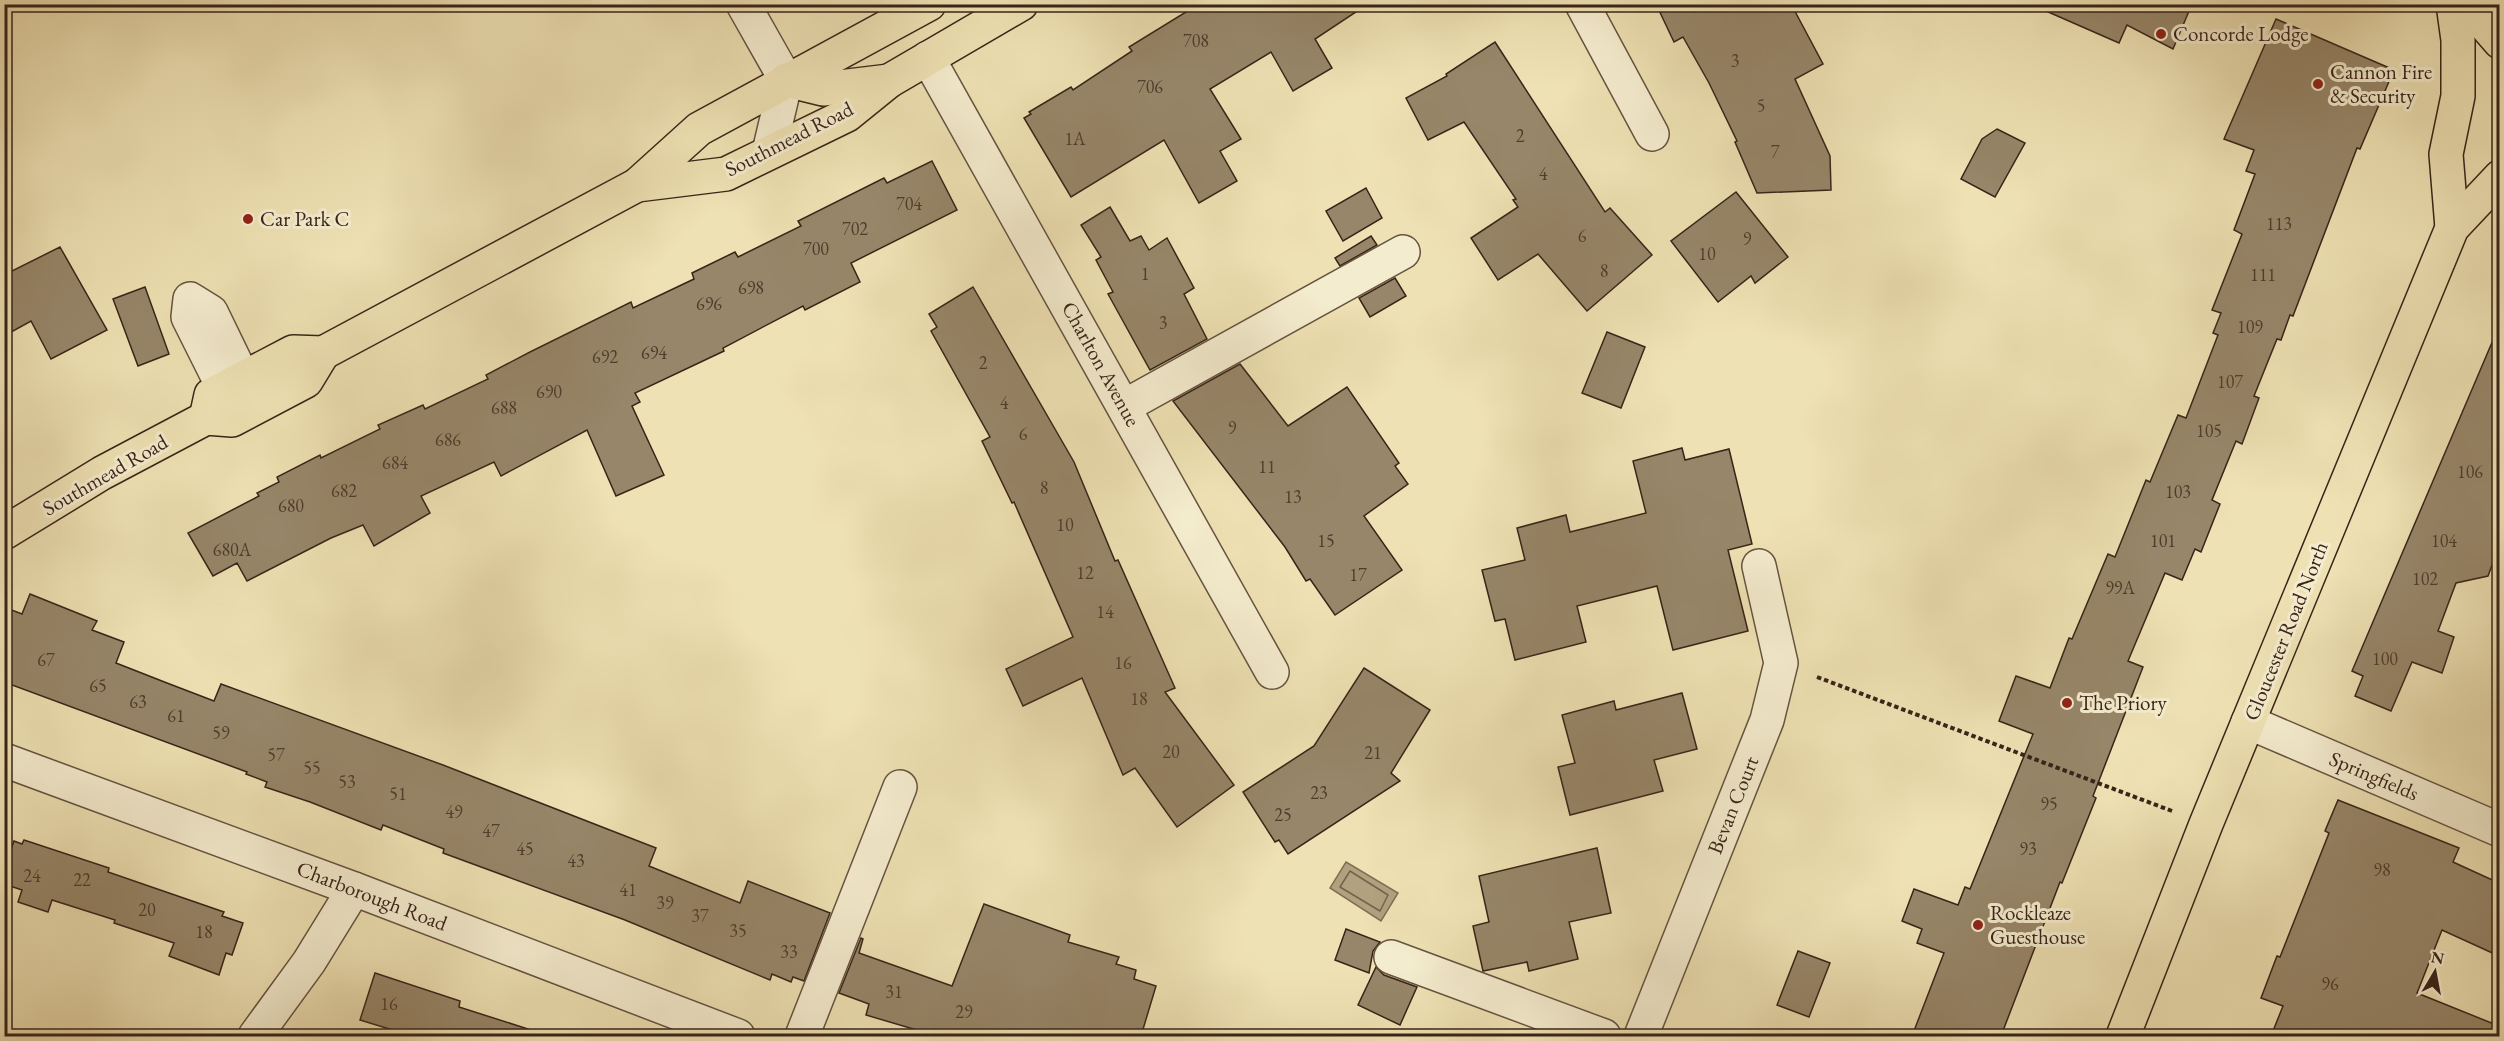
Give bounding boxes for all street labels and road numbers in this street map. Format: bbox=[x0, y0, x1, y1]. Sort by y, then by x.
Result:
street label: Southmead Road bbox=[720, 95, 858, 182]
street label: Charlton Avenue bbox=[1056, 297, 1147, 431]
street label: Southmead Road bbox=[37, 428, 173, 521]
street label: Gloucester Road North bbox=[2237, 537, 2334, 724]
street label: Springfields bbox=[2325, 745, 2423, 807]
street label: Bevan Court bbox=[1701, 752, 1765, 858]
street label: Charborough Road bbox=[293, 854, 452, 937]

